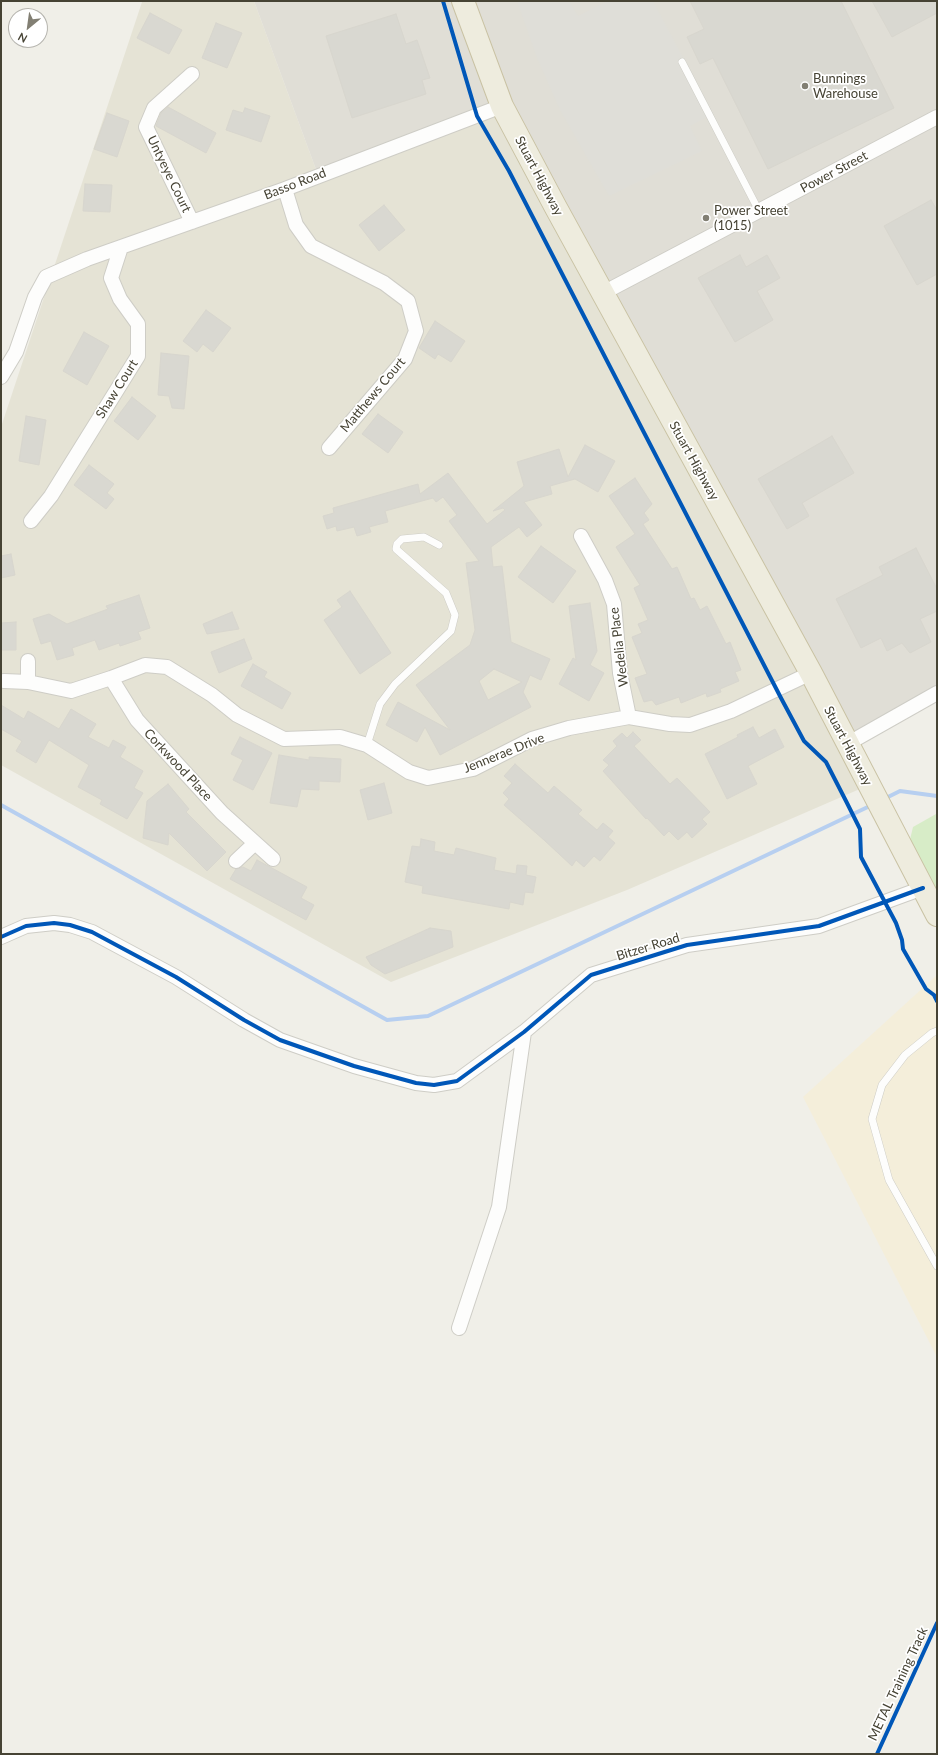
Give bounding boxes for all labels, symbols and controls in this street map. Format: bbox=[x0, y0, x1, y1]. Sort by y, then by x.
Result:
north arrow bbox=[8, 8, 48, 48]
text: N bbox=[16, 30, 29, 46]
place label: Bunnings Warehouse bbox=[813, 71, 878, 102]
marker: Bunnings Warehouse bbox=[800, 81, 810, 91]
street label: Untyeye Court bbox=[144, 133, 194, 215]
street label: Stuart Highway bbox=[511, 134, 567, 218]
street label: Power Street bbox=[798, 148, 870, 196]
street label: Basso Road bbox=[262, 165, 328, 203]
place label: Power Street (1015) bbox=[714, 203, 788, 234]
marker: Power Street (1015) bbox=[701, 213, 711, 223]
street label: Matthews Court bbox=[337, 354, 409, 436]
street label: Shaw Court bbox=[93, 357, 141, 421]
street label: Stuart Highway bbox=[666, 419, 722, 503]
street label: Wedelia Place bbox=[606, 606, 632, 688]
street label: Stuart Highway bbox=[820, 704, 876, 788]
street label: Corkwood Place bbox=[141, 726, 215, 804]
street label: Jennerae Drive bbox=[461, 730, 547, 776]
street label: Bitzer Road bbox=[614, 930, 682, 964]
street label: METAL Training Track bbox=[865, 1625, 931, 1743]

